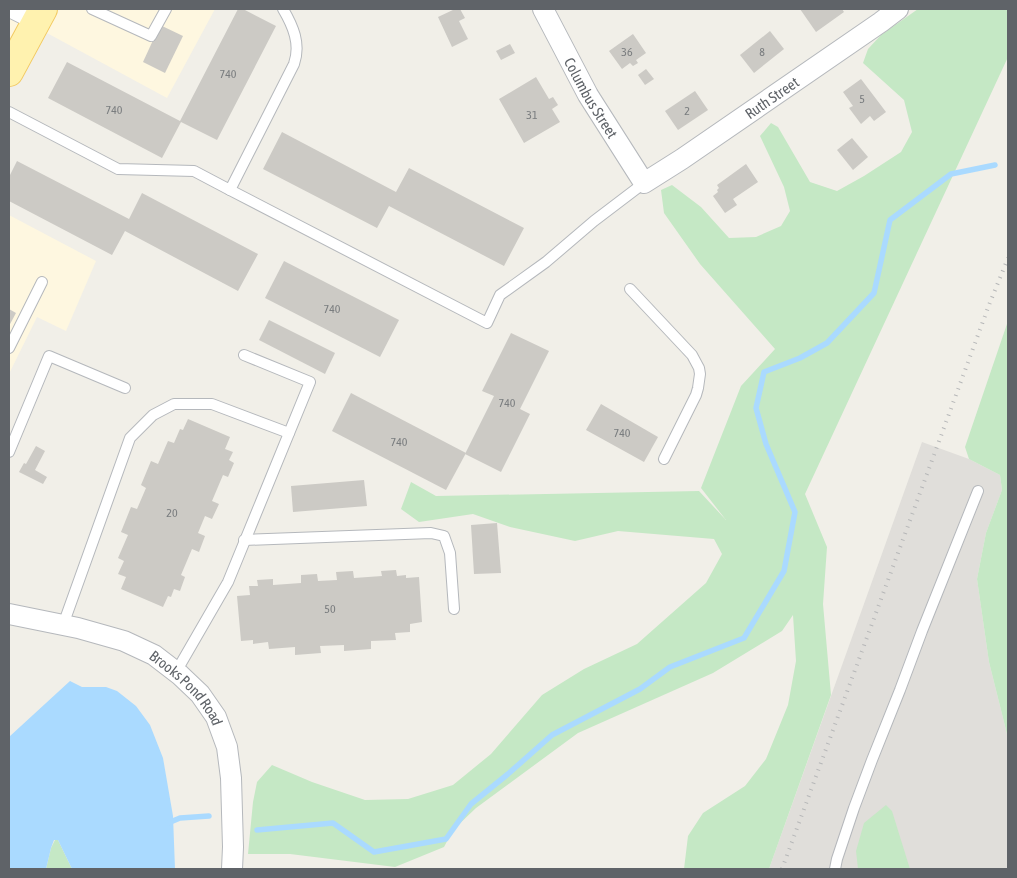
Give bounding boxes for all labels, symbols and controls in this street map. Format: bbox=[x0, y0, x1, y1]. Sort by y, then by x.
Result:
house number: 36 bbox=[621, 45, 633, 59]
house number: 8 bbox=[759, 45, 765, 59]
street label: Columbus Street bbox=[561, 54, 622, 141]
house number: 740 bbox=[220, 67, 237, 81]
street label: Ruth Street bbox=[741, 73, 802, 122]
house number: 5 bbox=[859, 92, 865, 106]
house number: 740 bbox=[106, 103, 123, 117]
house number: 2 bbox=[684, 104, 690, 118]
house number: 31 bbox=[526, 108, 538, 122]
house number: 740 bbox=[324, 302, 341, 316]
house number: 740 bbox=[499, 396, 516, 410]
house number: 740 bbox=[614, 426, 631, 440]
house number: 740 bbox=[391, 435, 408, 449]
house number: 20 bbox=[166, 506, 178, 520]
house number: 50 bbox=[324, 602, 336, 616]
street label: Brooks Pond Road bbox=[147, 647, 227, 727]

